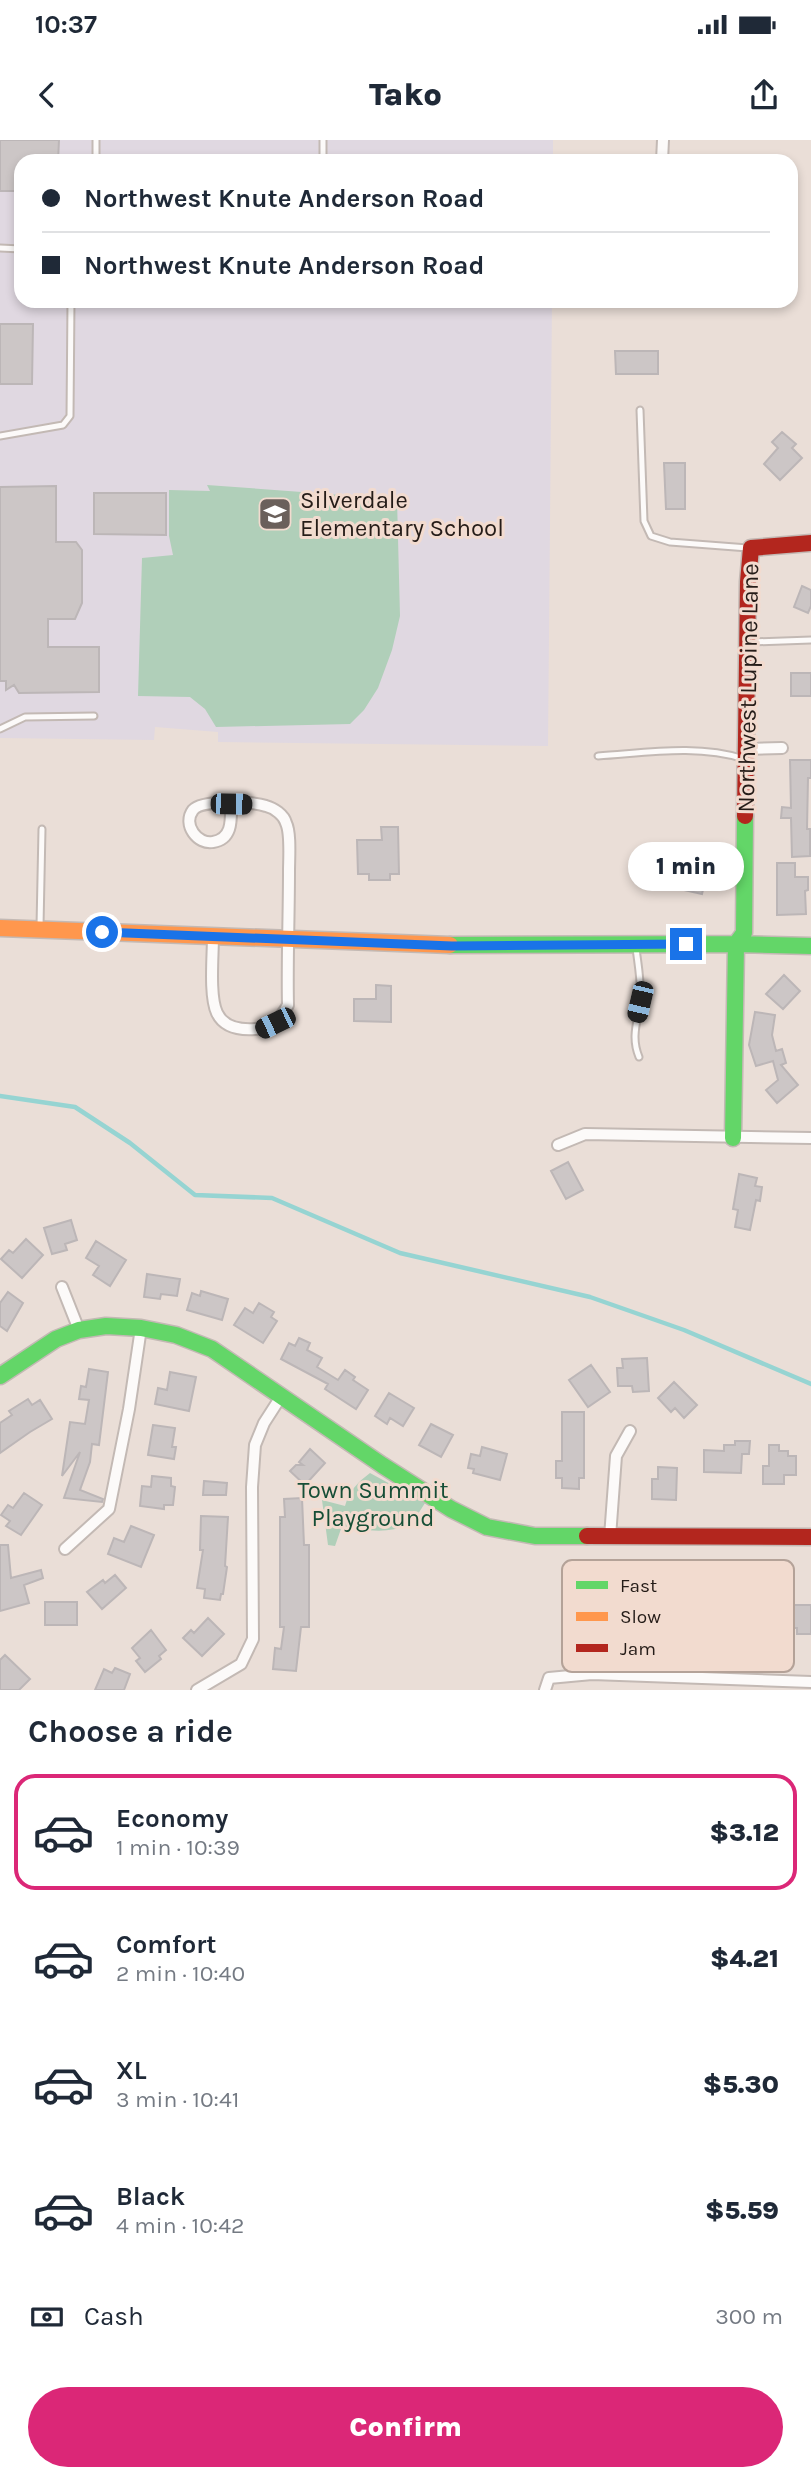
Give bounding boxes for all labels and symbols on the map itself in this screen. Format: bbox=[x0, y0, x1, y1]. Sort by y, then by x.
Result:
place label: Silverdale Elementary School bbox=[300, 486, 504, 542]
school or university icon: Silverdale Elementary School bbox=[256, 495, 294, 533]
street label: Northwest Lupine Lane bbox=[732, 563, 764, 813]
car bbox=[210, 793, 253, 815]
callout: 1 min bbox=[628, 842, 744, 892]
route start bbox=[86, 916, 118, 948]
route end bbox=[670, 928, 702, 960]
car bbox=[626, 979, 655, 1025]
car bbox=[252, 1004, 299, 1042]
park label: Town Summit Playground bbox=[298, 1476, 448, 1532]
legend bbox=[562, 1560, 794, 1672]
text: Fast bbox=[620, 1575, 657, 1597]
text: Slow bbox=[620, 1606, 661, 1628]
text: Jam bbox=[620, 1638, 656, 1660]

